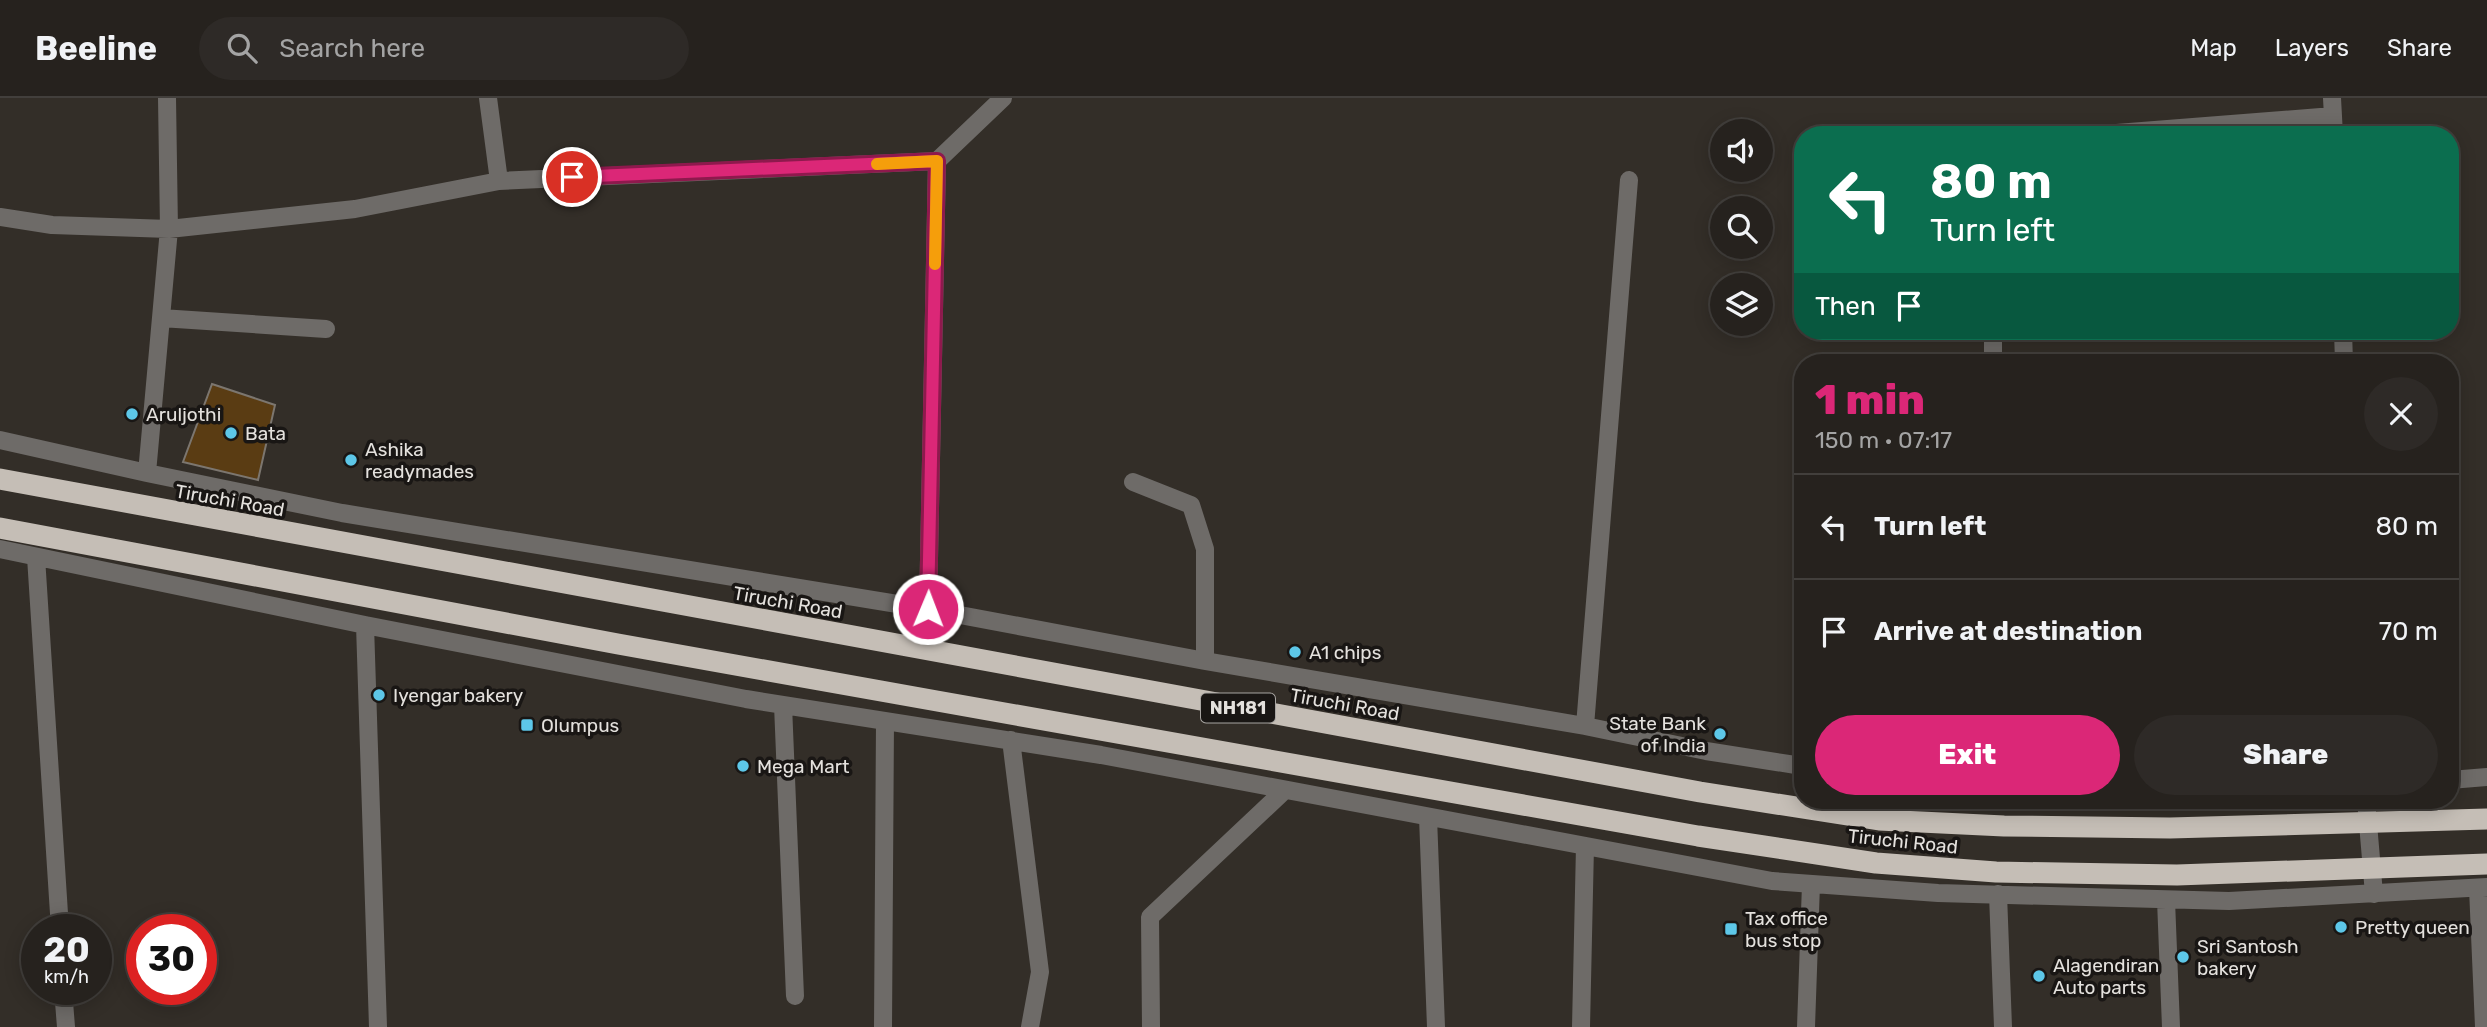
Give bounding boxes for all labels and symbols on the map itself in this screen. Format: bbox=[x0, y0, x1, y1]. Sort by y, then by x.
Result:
pin bbox=[542, 147, 602, 207]
place label: Aruljothi bbox=[146, 403, 221, 426]
marker: Aruljothi bbox=[124, 406, 140, 422]
place label: Bata bbox=[245, 422, 286, 445]
marker: Bata bbox=[223, 425, 239, 441]
place label: Ashika readymades bbox=[365, 438, 474, 483]
marker: Ashika readymades bbox=[343, 452, 359, 468]
street label: Tiruchi Road bbox=[173, 480, 286, 521]
position arrow bbox=[891, 572, 965, 646]
street label: Tiruchi Road bbox=[731, 582, 844, 623]
place label: A1 chips bbox=[1309, 641, 1381, 664]
marker: A1 chips bbox=[1287, 644, 1303, 660]
place label: Iyengar bakery bbox=[393, 684, 523, 707]
street label: Tiruchi Road bbox=[1288, 684, 1401, 725]
marker: Iyengar bakery bbox=[371, 687, 387, 703]
road number: NH181 bbox=[1201, 694, 1275, 722]
place label: State Bank of India bbox=[1609, 712, 1706, 757]
place label: Olumpus bbox=[541, 714, 619, 737]
marker: Olumpus bbox=[519, 717, 535, 733]
marker: State Bank of India bbox=[1712, 726, 1728, 742]
place label: Mega Mart bbox=[757, 755, 850, 778]
marker: Mega Mart bbox=[735, 758, 751, 774]
street label: Tiruchi Road bbox=[1847, 824, 1959, 859]
place label: Tax office bus stop bbox=[1745, 907, 1828, 952]
speed limit sign: 30 bbox=[126, 914, 217, 1005]
place label: Pretty queen bbox=[2355, 916, 2470, 939]
marker: Pretty queen bbox=[2333, 919, 2349, 935]
marker: Tax office bus stop bbox=[1723, 921, 1739, 937]
place label: Sri Santosh bakery bbox=[2197, 935, 2299, 980]
marker: Sri Santosh bakery bbox=[2175, 949, 2191, 965]
place label: Alagendiran Auto parts bbox=[2053, 954, 2159, 999]
marker: Alagendiran Auto parts bbox=[2031, 968, 2047, 984]

